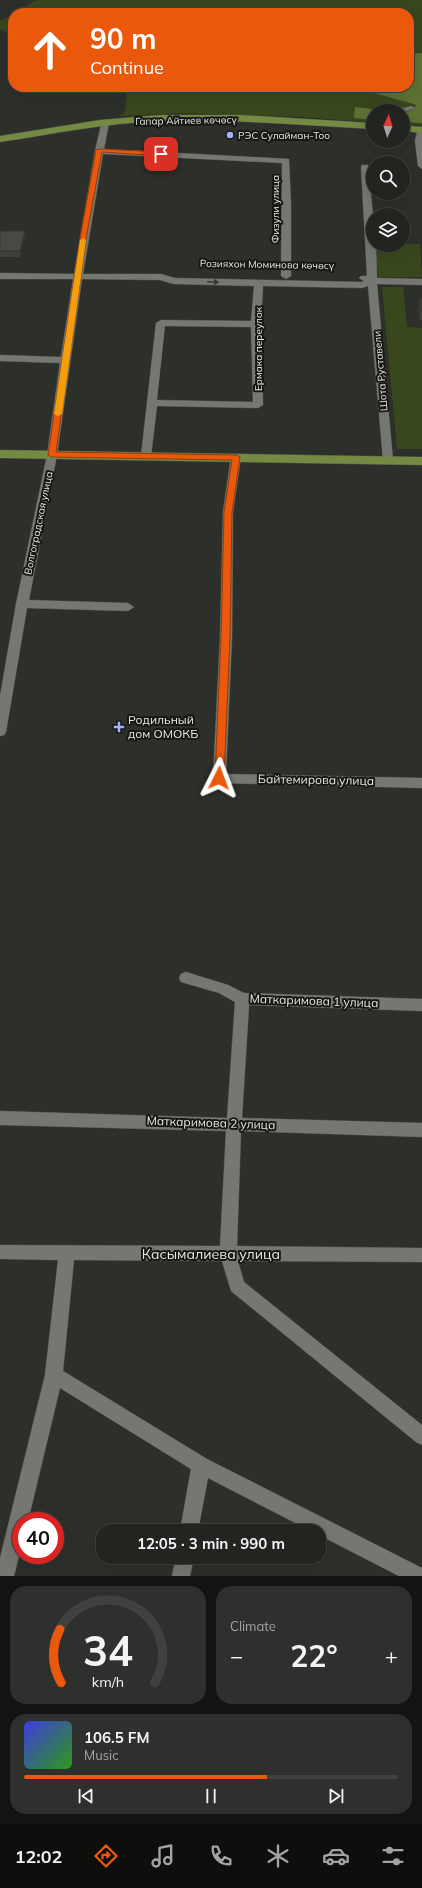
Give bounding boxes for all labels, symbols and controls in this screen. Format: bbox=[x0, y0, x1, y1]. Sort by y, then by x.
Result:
text: 90 m bbox=[90, 21, 156, 56]
icon: ahead bbox=[24, 24, 76, 76]
text: Continue bbox=[90, 56, 164, 79]
north arrow bbox=[366, 104, 410, 148]
map controls bbox=[366, 104, 410, 252]
street label: Гапар Айтиев көчөсү bbox=[135, 113, 238, 128]
place label: РЭС Сулайман-Тоо bbox=[238, 129, 330, 142]
marker: РЭС Сулайман-Тоо bbox=[225, 130, 235, 140]
pin bbox=[144, 137, 178, 171]
icon: arrive bbox=[150, 143, 172, 165]
button: search bbox=[366, 156, 410, 200]
street label: Физули улица bbox=[269, 175, 282, 243]
button: layers bbox=[366, 208, 410, 252]
street label: Розияхон Моминова көчөсү bbox=[200, 257, 335, 272]
one-way arrow bbox=[207, 279, 220, 285]
street label: Ермака переулок bbox=[252, 306, 265, 391]
street label: Шота Руставели bbox=[371, 330, 390, 412]
street label: Волгоградская улица bbox=[21, 470, 56, 576]
place label: Родильный дом ОМОКБ bbox=[128, 712, 198, 741]
marker: Родильный дом ОМОКБ bbox=[113, 721, 125, 733]
position arrow bbox=[198, 757, 240, 799]
street label: Байтемирова улица bbox=[258, 771, 374, 788]
street label: Маткаримова 1 улица bbox=[249, 991, 379, 1010]
street label: Маткаримова 2 улица bbox=[146, 1113, 276, 1132]
street label: Касымалиева улица bbox=[142, 1245, 280, 1263]
speed limit sign: 40 bbox=[12, 1512, 64, 1564]
text: 12:05 · 3 min · 990 m bbox=[137, 1534, 285, 1553]
text: Climate bbox=[230, 1618, 276, 1634]
text: 34 bbox=[83, 1624, 133, 1676]
text: 22° bbox=[290, 1637, 338, 1675]
text: − bbox=[230, 1642, 243, 1670]
text: + bbox=[385, 1642, 398, 1670]
text: km/h bbox=[92, 1673, 124, 1691]
text: 106.5 FM bbox=[84, 1728, 149, 1747]
text: Music bbox=[84, 1747, 119, 1763]
icon: previous bbox=[75, 1785, 97, 1807]
icon: pause bbox=[200, 1785, 222, 1807]
icon: next bbox=[325, 1785, 347, 1807]
icon: directions bbox=[92, 1842, 120, 1870]
icon: music bbox=[149, 1842, 177, 1870]
icon: phone bbox=[207, 1842, 235, 1870]
icon: climate bbox=[264, 1842, 292, 1870]
icon: car bbox=[322, 1842, 350, 1870]
icon: filters bbox=[379, 1842, 407, 1870]
text: 12:02 bbox=[15, 1845, 62, 1868]

